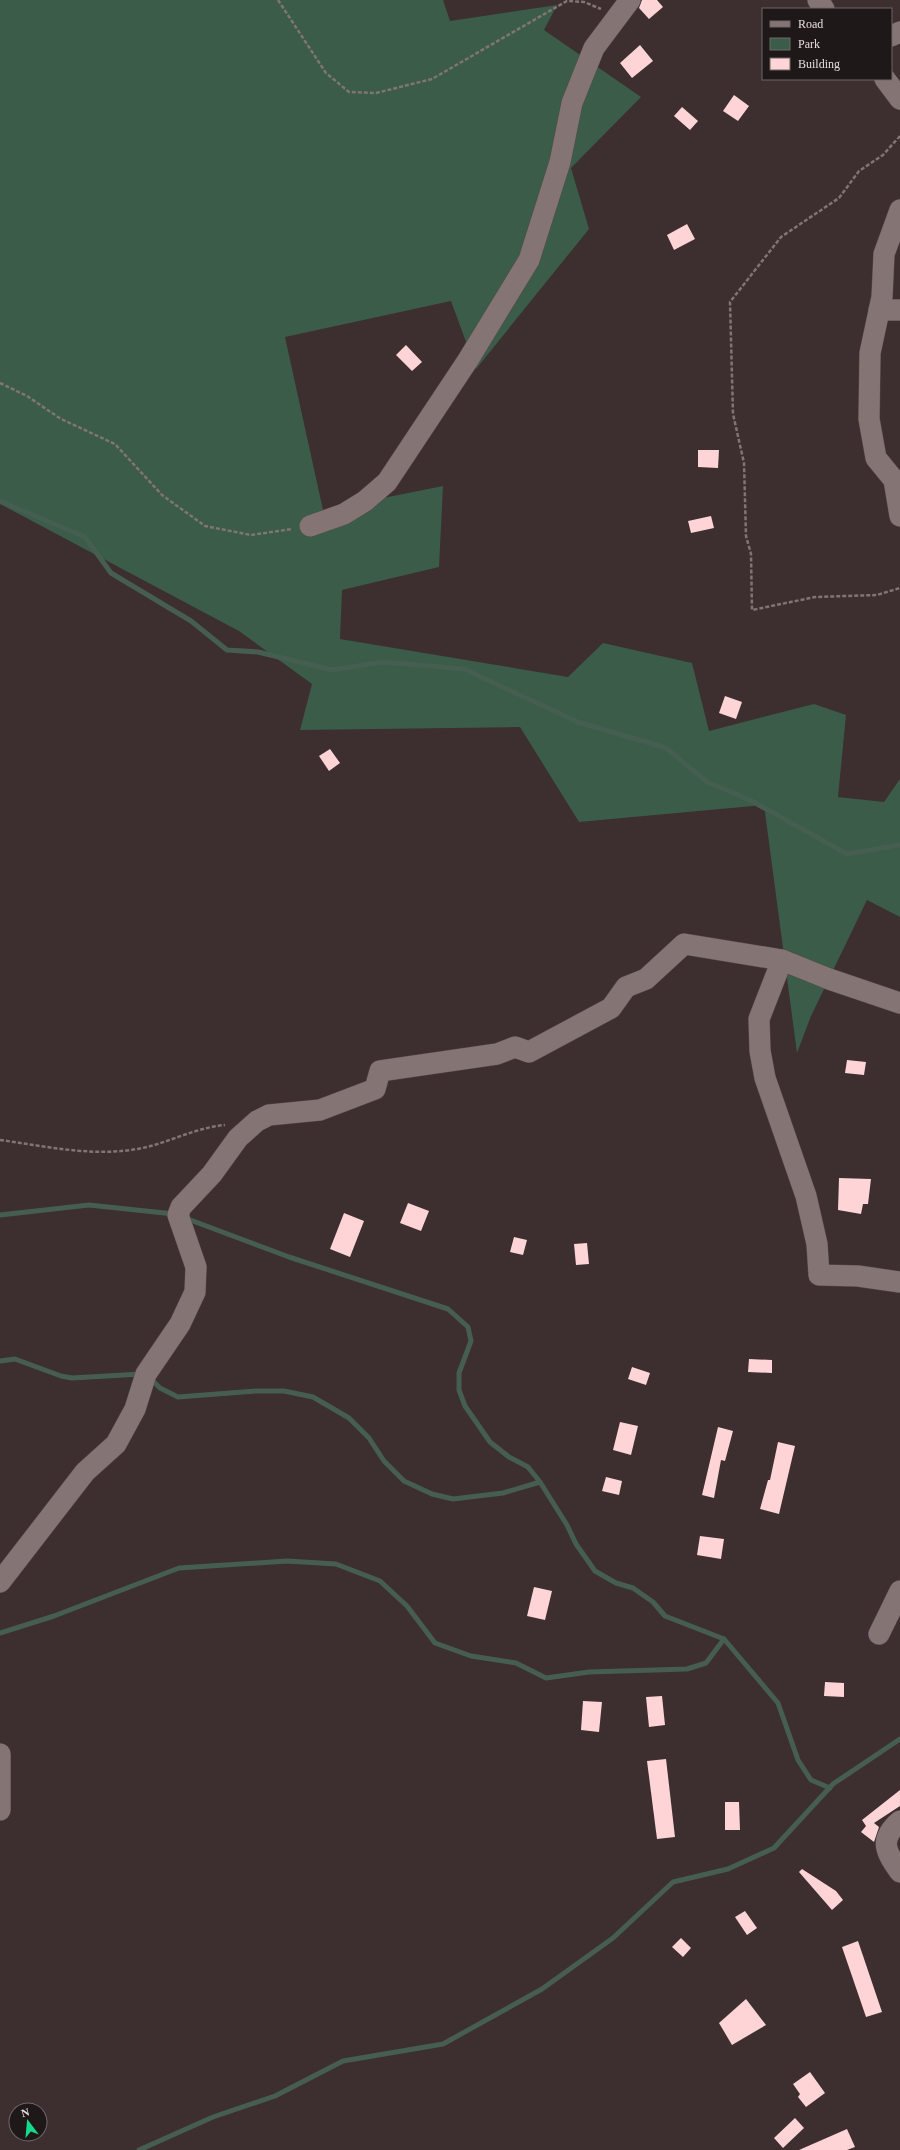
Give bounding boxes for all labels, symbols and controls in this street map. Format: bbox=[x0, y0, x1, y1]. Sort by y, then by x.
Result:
legend bbox=[762, 8, 892, 80]
text: Road bbox=[798, 17, 823, 31]
text: Park bbox=[798, 37, 820, 51]
text: Building bbox=[798, 57, 840, 71]
north arrow bbox=[8, 2102, 48, 2142]
text: N bbox=[20, 2106, 31, 2119]

